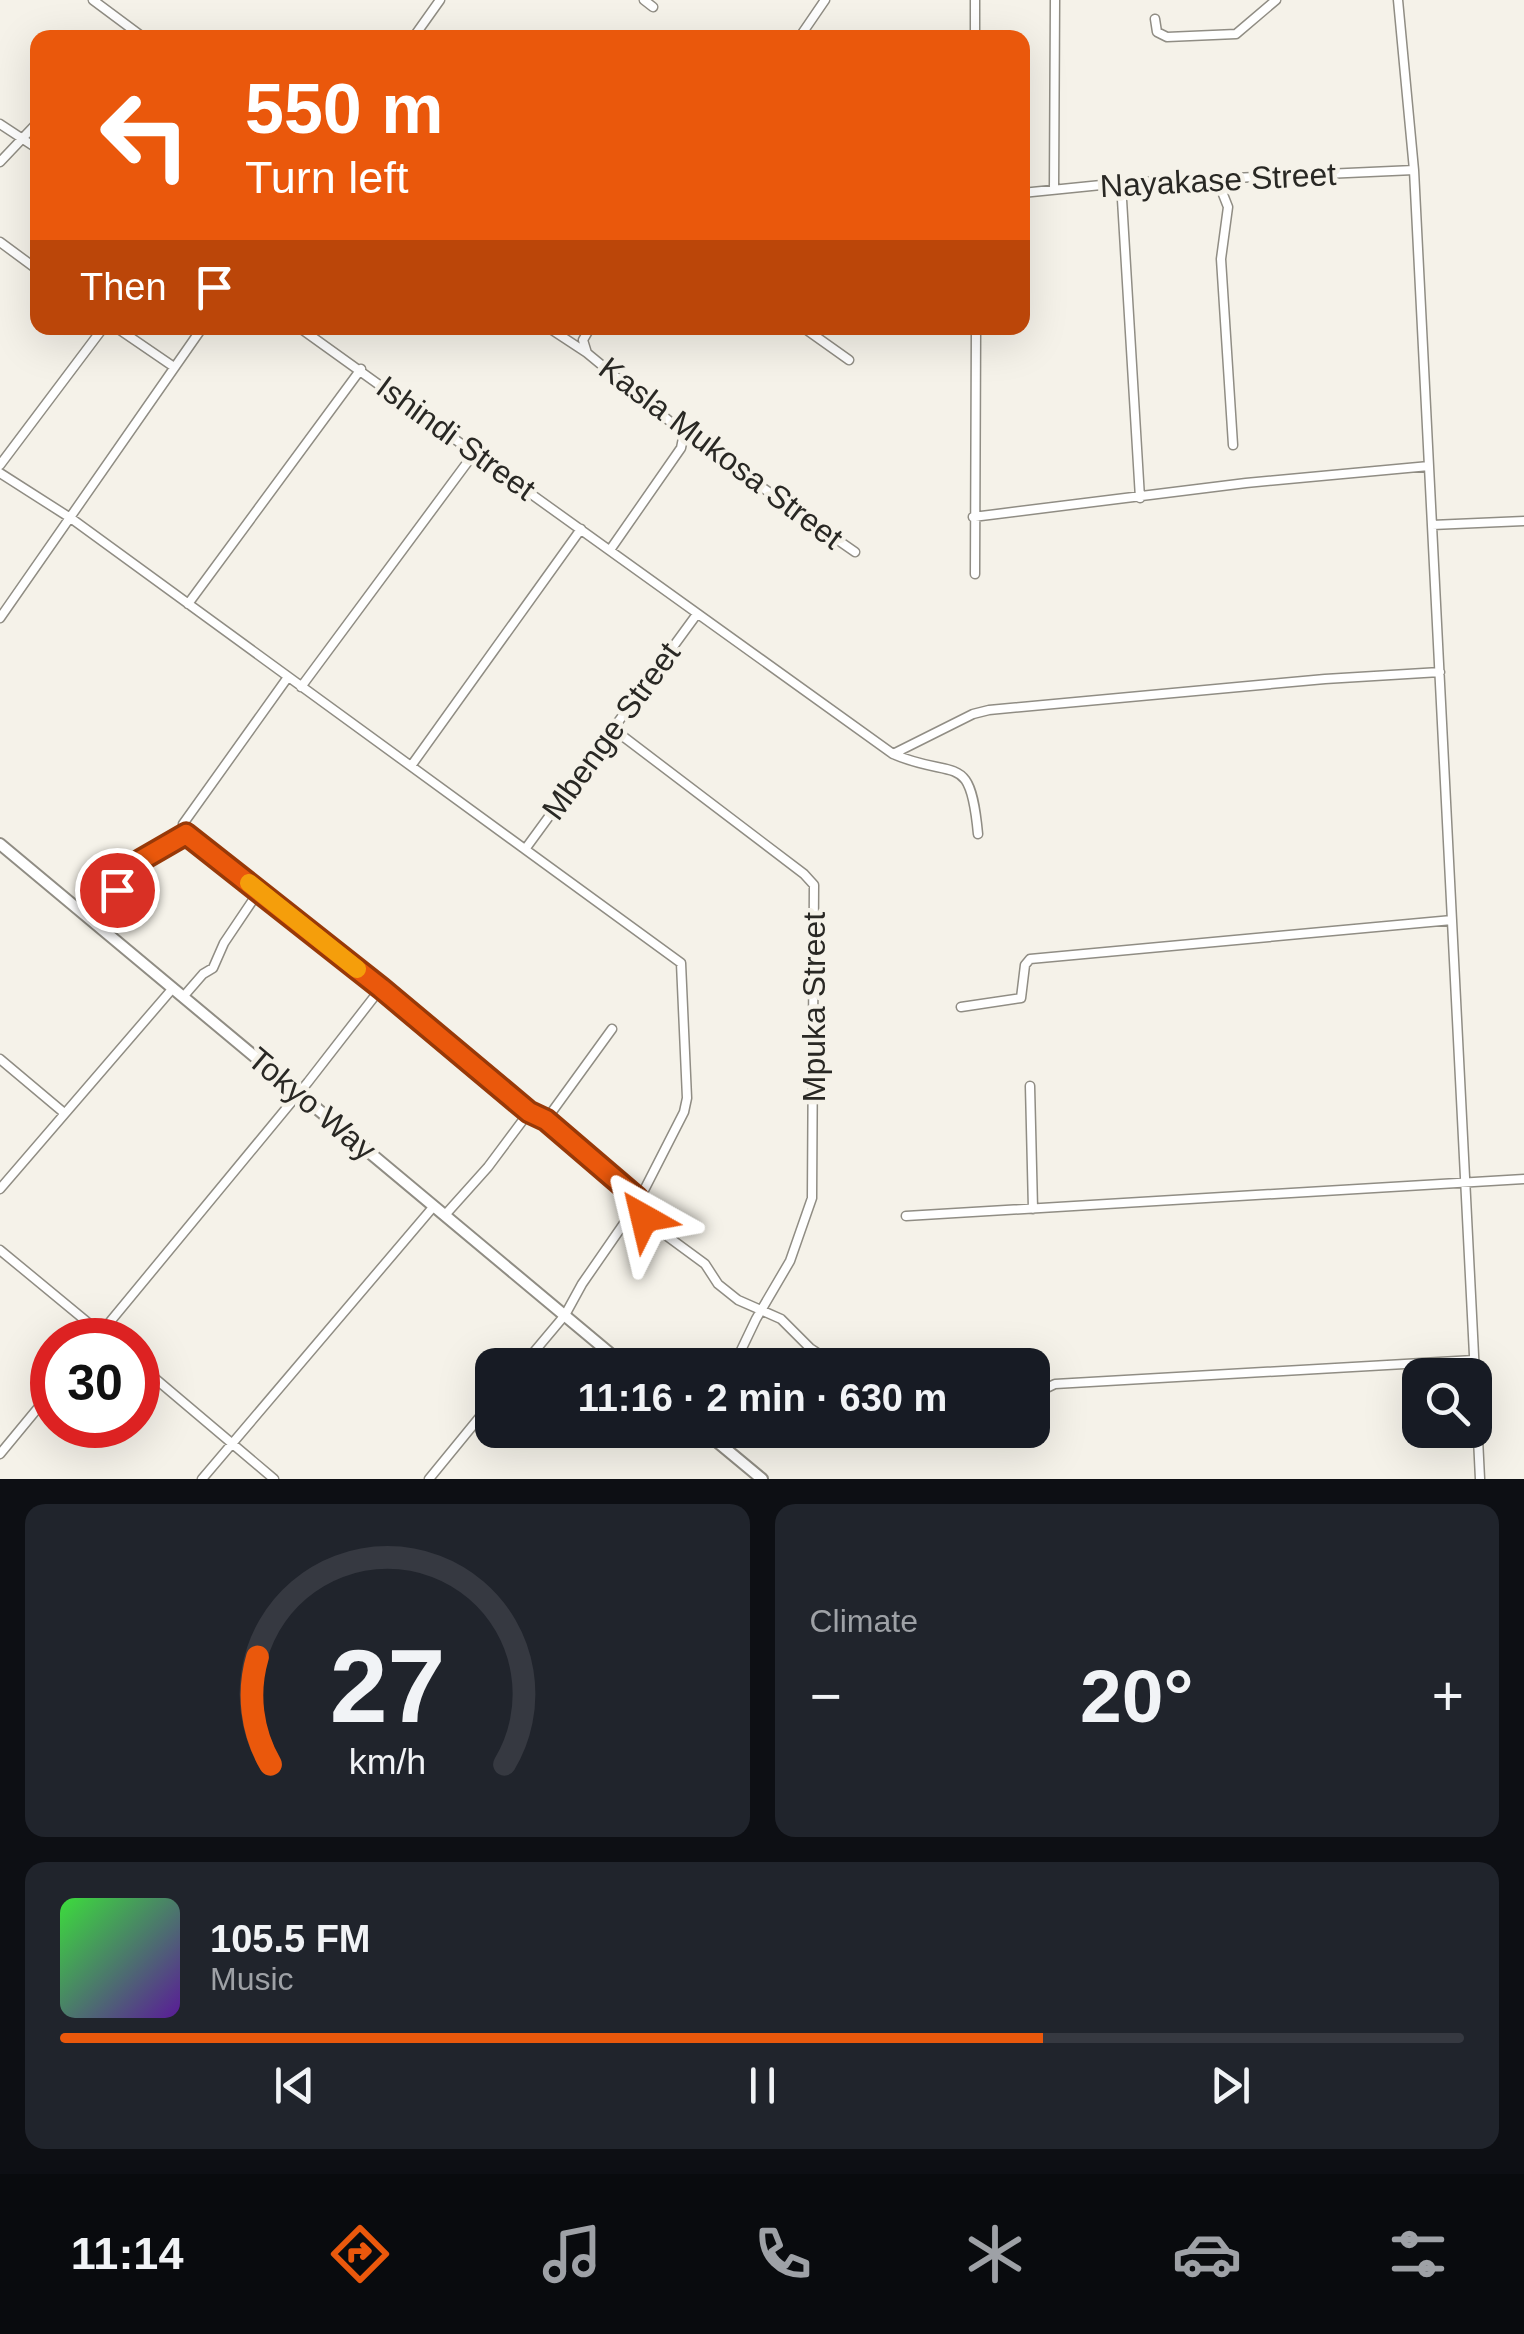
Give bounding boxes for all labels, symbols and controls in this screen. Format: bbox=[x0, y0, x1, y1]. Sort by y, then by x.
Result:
icon: left bbox=[80, 70, 210, 200]
text: 550 m bbox=[245, 70, 443, 148]
text: Turn left bbox=[245, 152, 408, 203]
street label: Nayakase Street bbox=[1099, 156, 1337, 204]
icon: arrive bbox=[187, 260, 242, 315]
text: Then bbox=[80, 266, 167, 308]
street label: Kasla Mukosa Street bbox=[592, 350, 850, 556]
street label: Ishindi Street bbox=[370, 369, 542, 508]
street label: Mbenge Street bbox=[535, 635, 687, 826]
pin bbox=[75, 848, 160, 933]
icon: arrive bbox=[90, 863, 145, 918]
street label: Mpuka Street bbox=[796, 912, 832, 1102]
street label: Tokyo Way bbox=[241, 1040, 383, 1168]
position arrow bbox=[592, 1166, 696, 1270]
speed limit sign: 30 bbox=[30, 1318, 160, 1448]
map controls bbox=[1402, 1358, 1492, 1448]
button: search bbox=[1402, 1358, 1492, 1448]
text: 11:16 · 2 min · 630 m bbox=[578, 1377, 947, 1419]
text: Climate bbox=[810, 1603, 918, 1639]
text: 27 bbox=[329, 1628, 445, 1744]
text: 20° bbox=[1080, 1654, 1193, 1738]
text: − bbox=[810, 1665, 842, 1727]
text: + bbox=[1432, 1665, 1464, 1727]
text: km/h bbox=[349, 1742, 426, 1782]
text: 105.5 FM bbox=[210, 1918, 371, 1960]
text: Music bbox=[210, 1961, 294, 1997]
icon: previous bbox=[267, 2058, 322, 2113]
icon: pause bbox=[735, 2058, 790, 2113]
icon: next bbox=[1203, 2058, 1258, 2113]
icon: directions bbox=[325, 2219, 395, 2289]
icon: music bbox=[537, 2219, 607, 2289]
icon: phone bbox=[748, 2219, 818, 2289]
icon: climate bbox=[960, 2219, 1030, 2289]
icon: car bbox=[1172, 2219, 1242, 2289]
icon: filters bbox=[1383, 2219, 1453, 2289]
text: 11:14 bbox=[71, 2228, 183, 2279]

